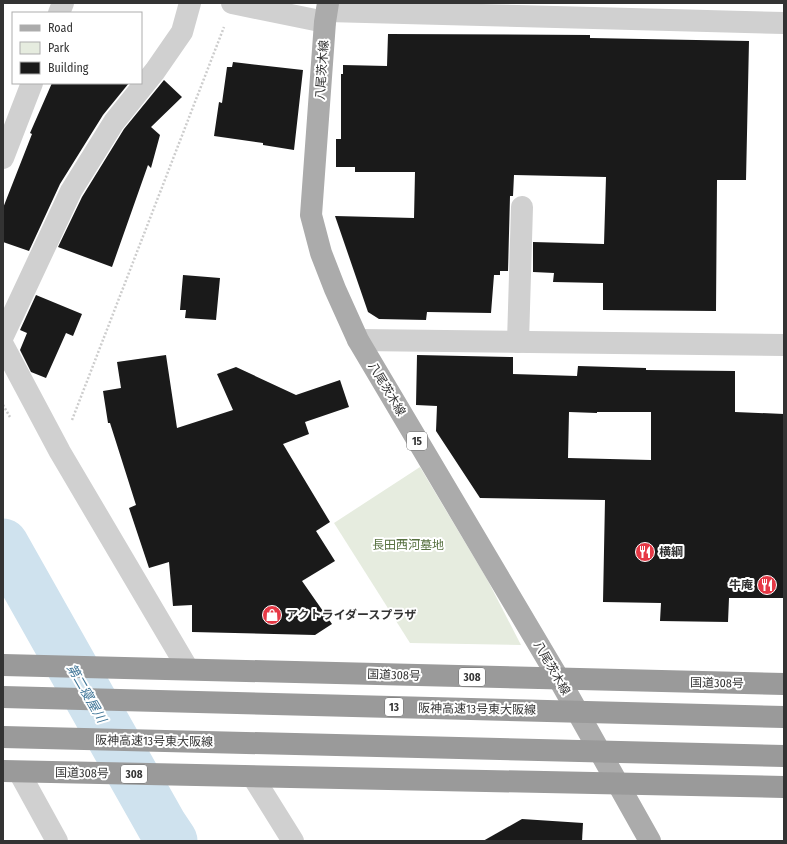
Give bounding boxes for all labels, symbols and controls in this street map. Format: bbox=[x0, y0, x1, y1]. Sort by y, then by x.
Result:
legend bbox=[12, 12, 142, 84]
text: Road bbox=[48, 21, 73, 35]
street label: 八尾茨木線 bbox=[313, 40, 331, 100]
text: Park bbox=[48, 41, 70, 55]
text: Building bbox=[48, 61, 89, 75]
street label: 八尾茨木線 bbox=[366, 360, 408, 418]
road number: 15 bbox=[407, 432, 427, 450]
park label: 長田西河墓地 bbox=[372, 538, 444, 552]
restaurant icon: 横綱 bbox=[634, 541, 656, 563]
place label: 横綱 bbox=[659, 545, 683, 559]
restaurant icon: 牛庵 bbox=[756, 574, 778, 596]
place label: 牛庵 bbox=[729, 578, 753, 592]
shop icon: アクトライダースプラザ bbox=[261, 604, 283, 626]
place label: アクトライダースプラザ bbox=[286, 608, 416, 622]
street label: 八尾茨木線 bbox=[531, 639, 573, 697]
water label: 第二寝屋川 bbox=[64, 661, 110, 727]
street label: 国道308号 bbox=[367, 667, 421, 683]
road number: 308 bbox=[459, 668, 485, 686]
street label: 国道308号 bbox=[690, 676, 744, 690]
road number: 13 bbox=[385, 698, 403, 716]
street label: 阪神高速13号東大阪線 bbox=[418, 701, 536, 717]
street label: 阪神高速13号東大阪線 bbox=[95, 733, 213, 749]
road number: 308 bbox=[121, 765, 147, 783]
street label: 国道308号 bbox=[55, 766, 109, 780]

